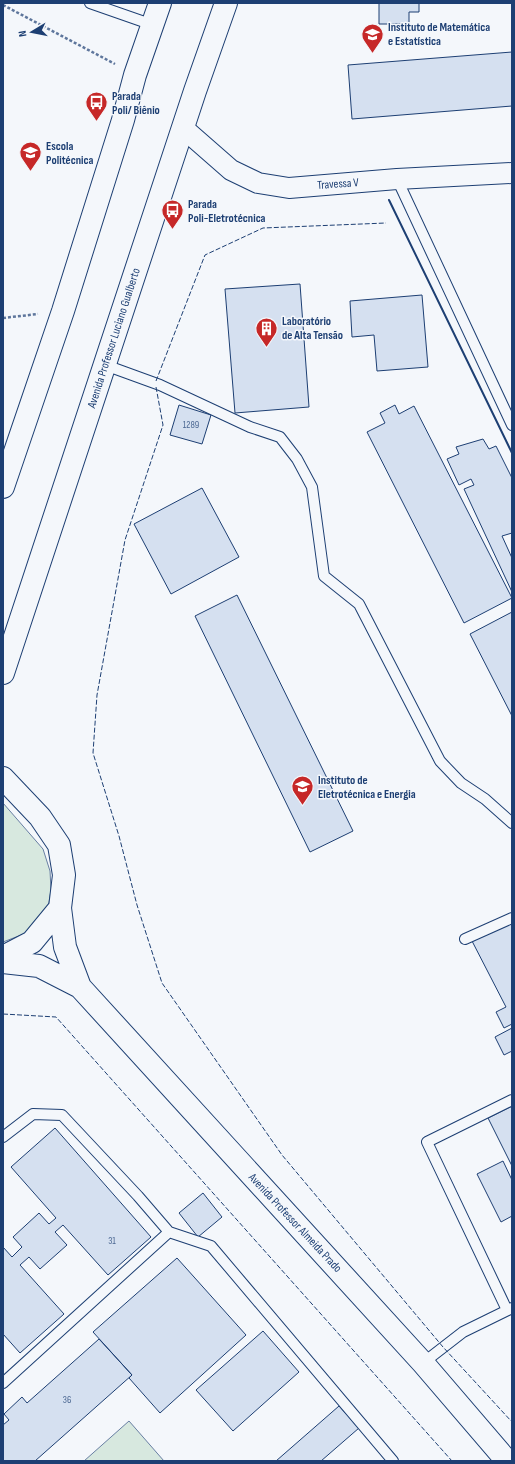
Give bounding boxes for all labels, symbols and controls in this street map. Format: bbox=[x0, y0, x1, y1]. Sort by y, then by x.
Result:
north arrow bbox=[12, 12, 52, 52]
place label: Instituto de Matemática e Estatística bbox=[388, 20, 490, 49]
school or university icon: Instituto de Matemática e Estatística bbox=[359, 21, 385, 54]
text: N bbox=[16, 30, 30, 38]
place label: Parada Poli/ Biênio bbox=[112, 89, 160, 118]
bus stop icon: Parada Poli/ Biênio bbox=[84, 90, 110, 123]
place label: Escola Politécnica bbox=[46, 139, 93, 168]
school or university icon: Escola Politécnica bbox=[17, 140, 43, 173]
street label: Travessa V bbox=[317, 175, 360, 193]
place label: Parada Poli-Eletrotécnica bbox=[188, 197, 266, 226]
bus stop icon: Parada Poli-Eletrotécnica bbox=[160, 198, 186, 231]
street label: Avenida Professor Luciano Gualberto bbox=[84, 266, 144, 411]
place label: Laboratório de Alta Tensão bbox=[282, 314, 343, 343]
building icon: Laboratório de Alta Tensão bbox=[254, 315, 280, 348]
house number: 1289 bbox=[183, 419, 199, 431]
place label: Instituto de Eletrotécnica e Energia bbox=[318, 773, 416, 802]
school or university icon: Instituto de Eletrotécnica e Energia bbox=[290, 774, 316, 807]
street label: Avenida Professor Almeida Prado bbox=[244, 1170, 345, 1276]
house number: 31 bbox=[108, 1235, 116, 1247]
house number: 36 bbox=[63, 1394, 71, 1406]

